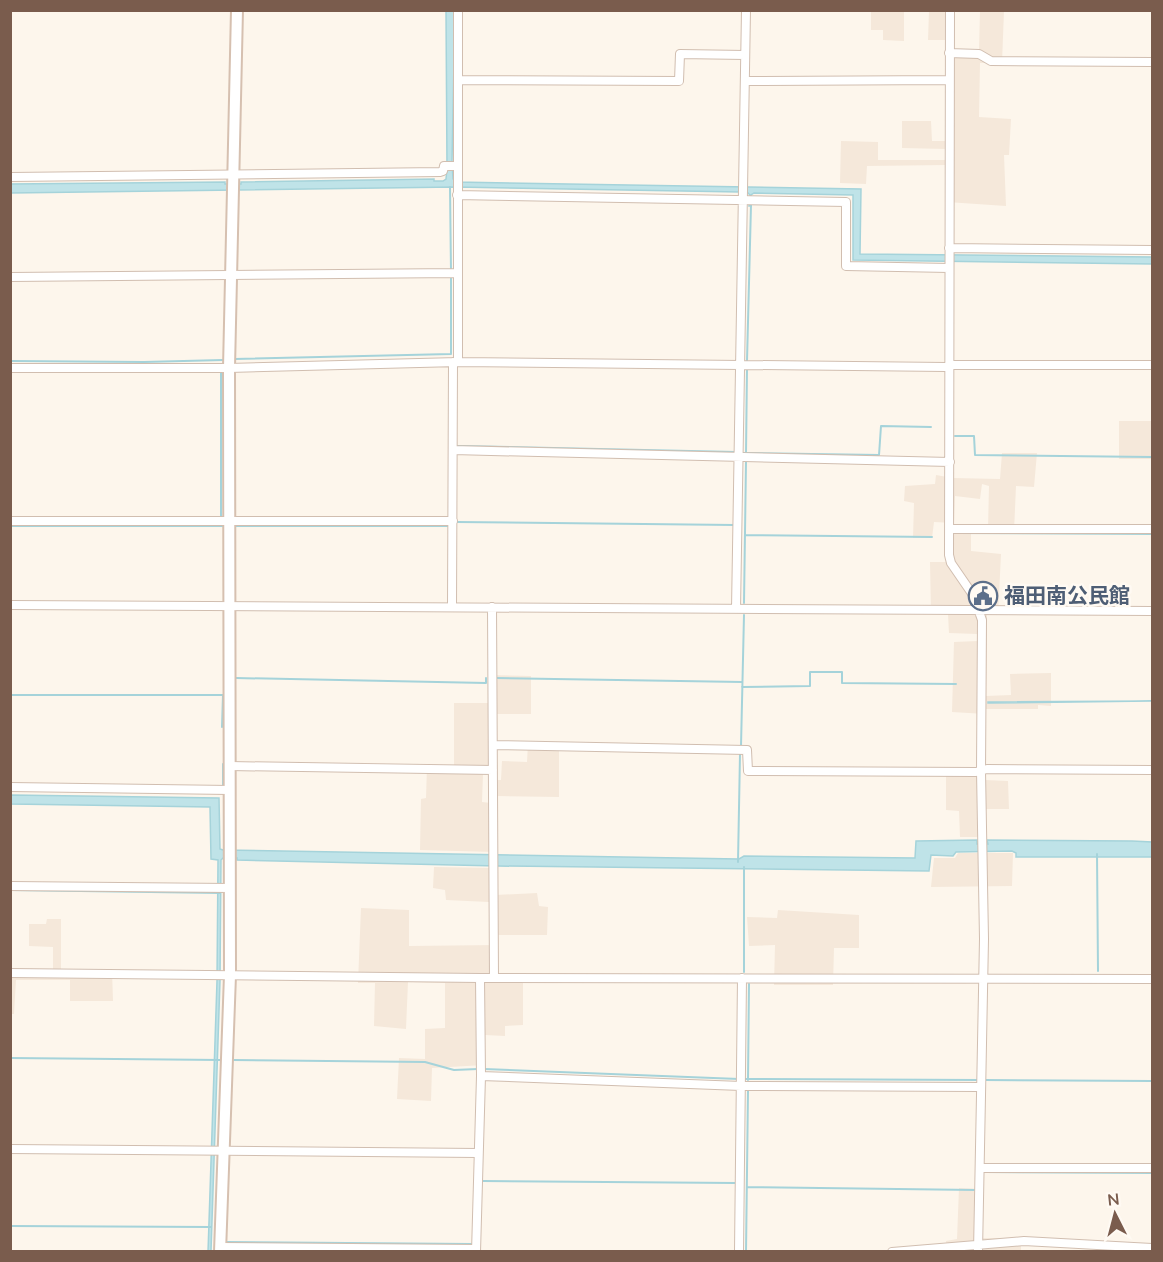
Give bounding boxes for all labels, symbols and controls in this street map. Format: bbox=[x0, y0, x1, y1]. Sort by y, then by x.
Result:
public building icon: 福田南公民館 bbox=[967, 580, 999, 612]
place label: 福田南公民館 bbox=[1004, 582, 1130, 608]
north arrow bbox=[1085, 1184, 1145, 1244]
text: N bbox=[1106, 1189, 1120, 1210]

